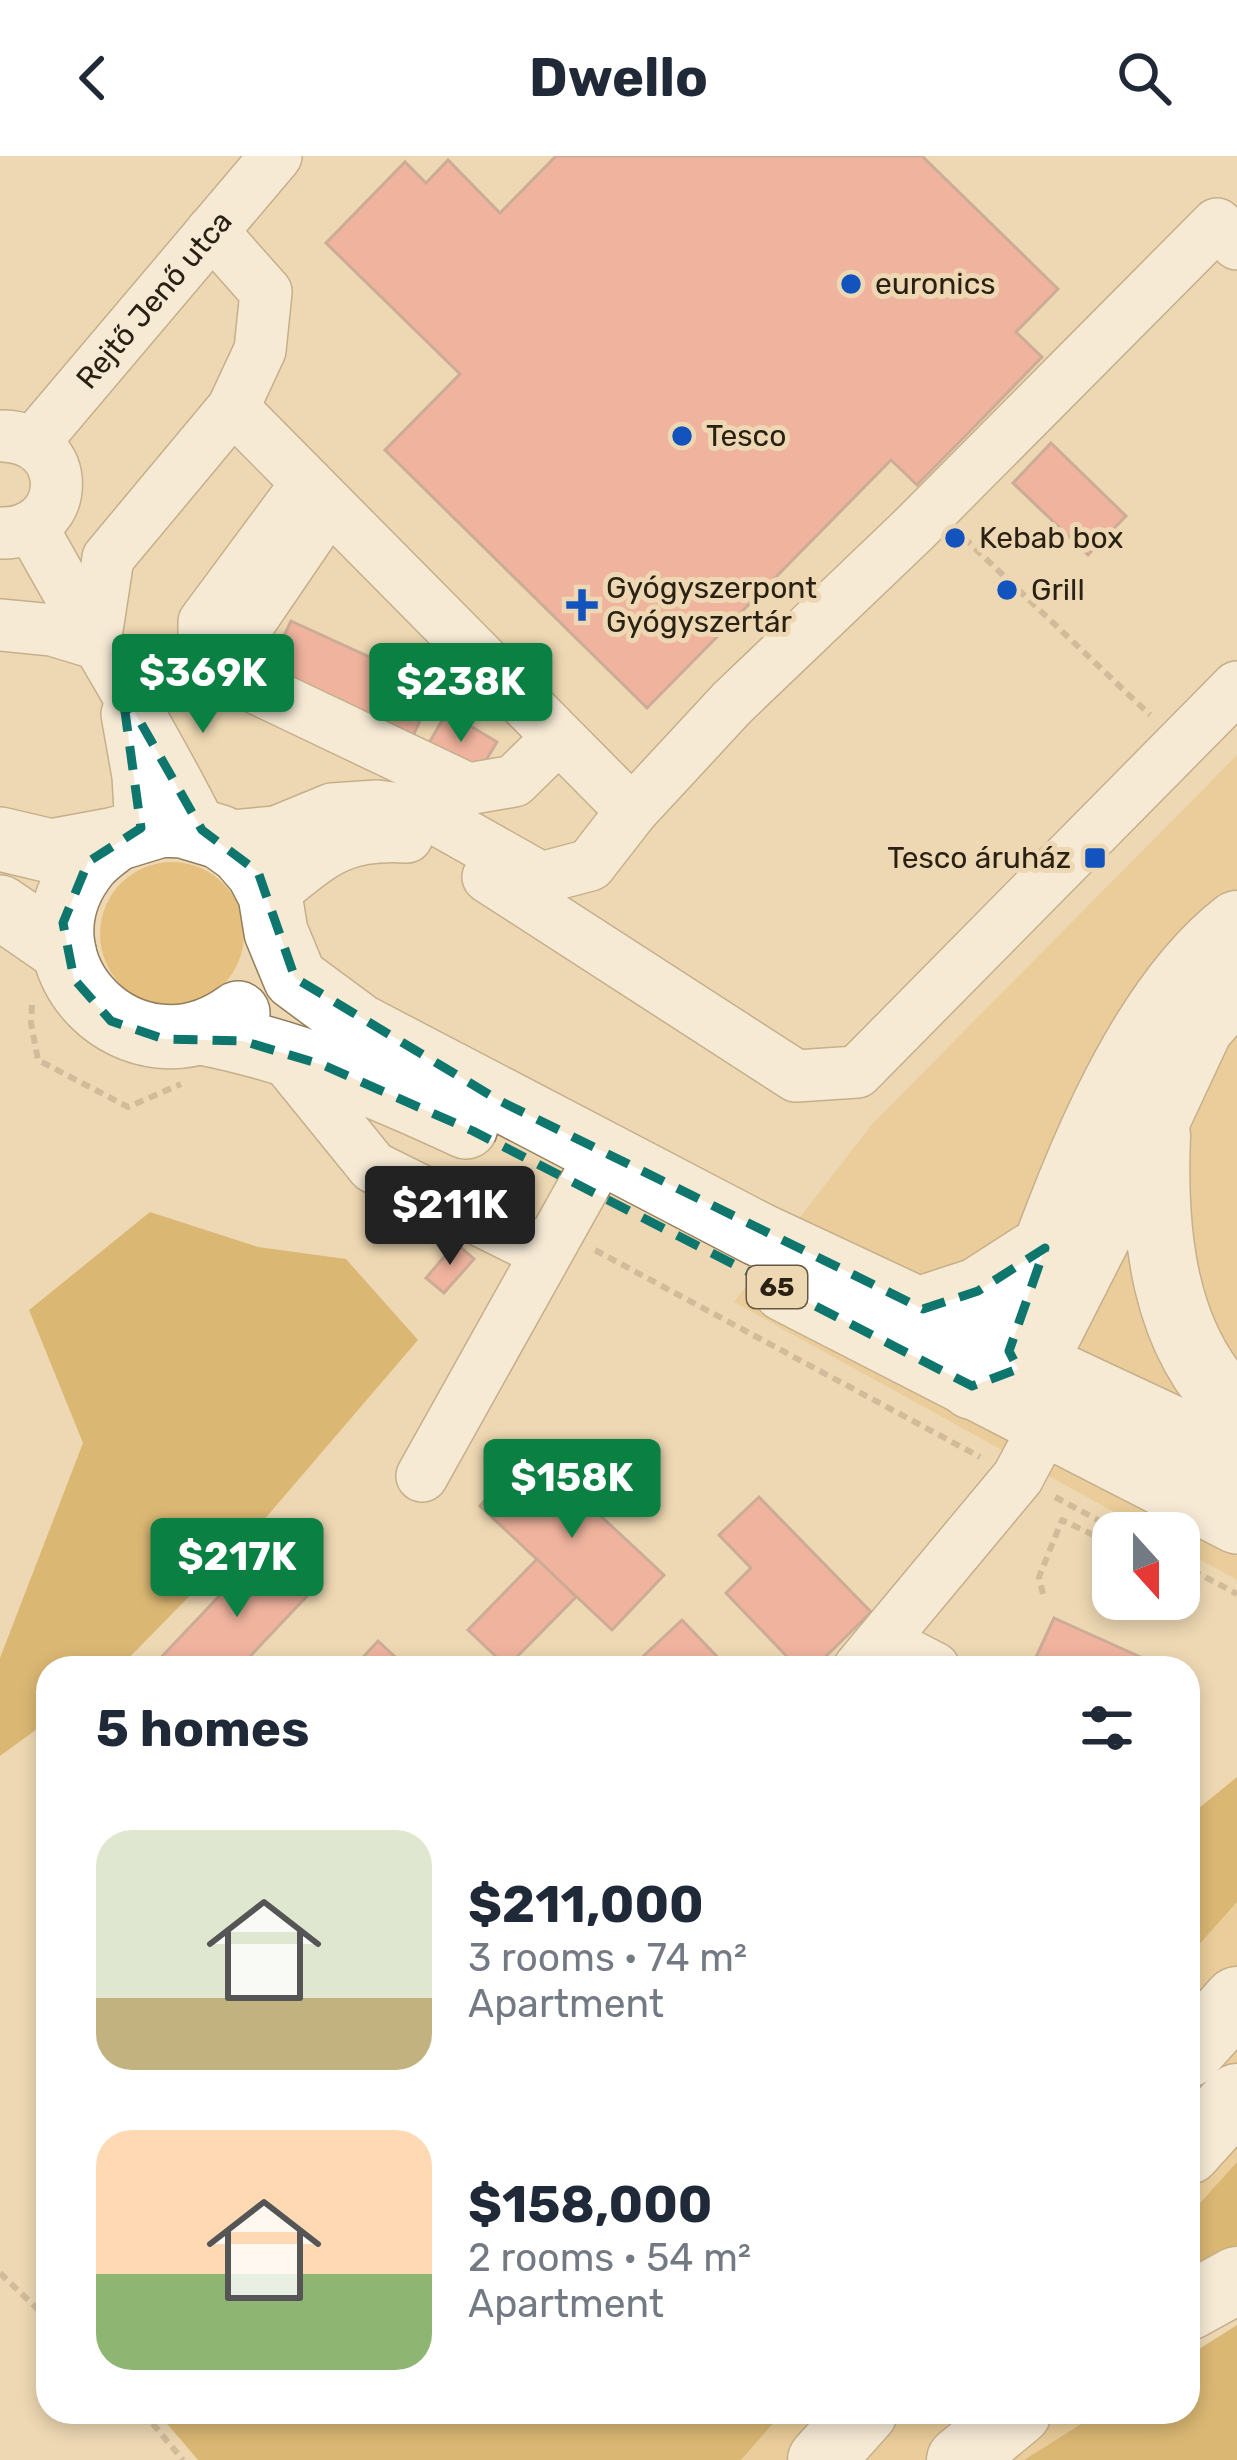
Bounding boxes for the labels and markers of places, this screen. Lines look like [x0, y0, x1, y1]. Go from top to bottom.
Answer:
place label: euronics [875, 266, 996, 302]
marker: euronics [838, 271, 864, 297]
place label: Tesco [706, 418, 786, 454]
marker: Tesco [669, 423, 695, 449]
place label: Kebab box [979, 520, 1123, 556]
marker: Kebab box [942, 525, 968, 551]
place label: Gyógyszerpont Gyógyszertár [606, 570, 817, 640]
place label: Grill [1031, 572, 1085, 608]
marker: Grill [994, 577, 1020, 603]
marker: Gyógyszerpont Gyógyszertár [569, 592, 595, 618]
pin: $369K [119, 634, 287, 736]
pin: $238K [377, 643, 545, 745]
place label: Tesco áruház [887, 840, 1071, 876]
marker: Tesco áruház [1082, 845, 1108, 871]
pin: $211K [366, 1166, 534, 1268]
pin: $158K [488, 1439, 656, 1541]
pin: $217K [153, 1518, 321, 1620]

